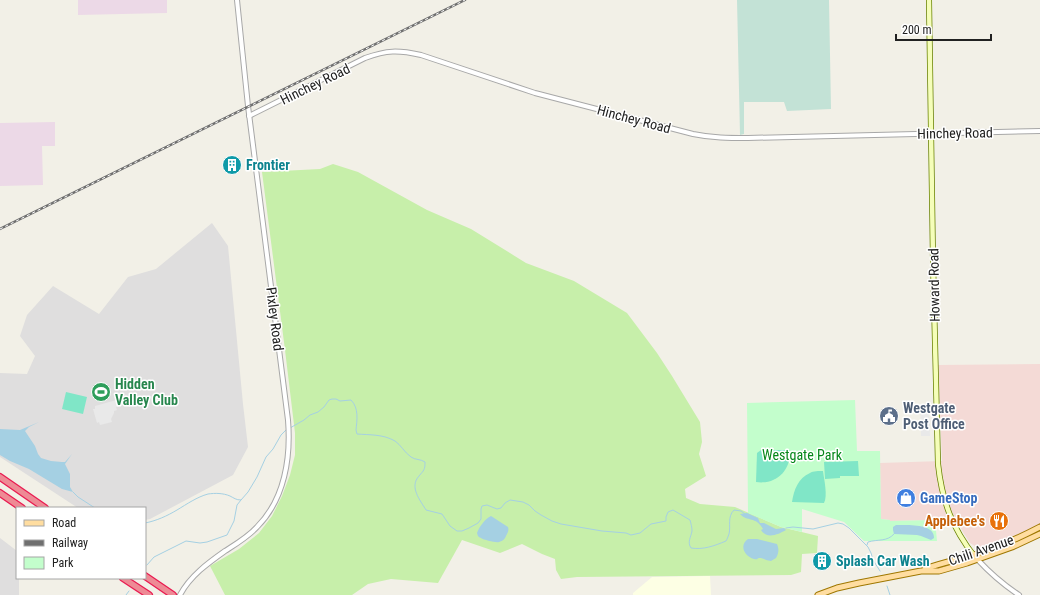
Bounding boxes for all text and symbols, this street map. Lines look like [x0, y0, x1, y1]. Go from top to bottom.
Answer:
scale bar [896, 16, 991, 42]
text: 200 m [902, 23, 932, 37]
street label: Hinchey Road [278, 60, 352, 108]
street label: Hinchey Road [595, 101, 673, 137]
street label: Hinchey Road [917, 124, 993, 142]
building icon: Frontier [221, 154, 243, 176]
place label: Frontier [246, 157, 290, 173]
street label: Howard Road [925, 248, 943, 322]
street label: Pixley Road [263, 286, 287, 352]
place label: Hidden Valley Club [115, 376, 178, 408]
sports icon: Hidden Valley Club [90, 381, 112, 403]
place label: Westgate Post Office [903, 400, 965, 432]
public building icon: Westgate Post Office [878, 405, 900, 427]
park label: Westgate Park [762, 447, 843, 463]
shop icon: GameStop [895, 487, 917, 509]
place label: GameStop [920, 490, 977, 506]
legend [16, 507, 146, 579]
restaurant icon: Applebee's [988, 510, 1010, 532]
place label: Applebee's [925, 513, 985, 529]
text: Road [52, 516, 76, 530]
street label: Chili Avenue [946, 531, 1016, 569]
text: Railway [52, 536, 88, 550]
building icon: Splash Car Wash [811, 550, 833, 572]
place label: Splash Car Wash [836, 553, 930, 569]
text: Park [52, 556, 74, 570]

